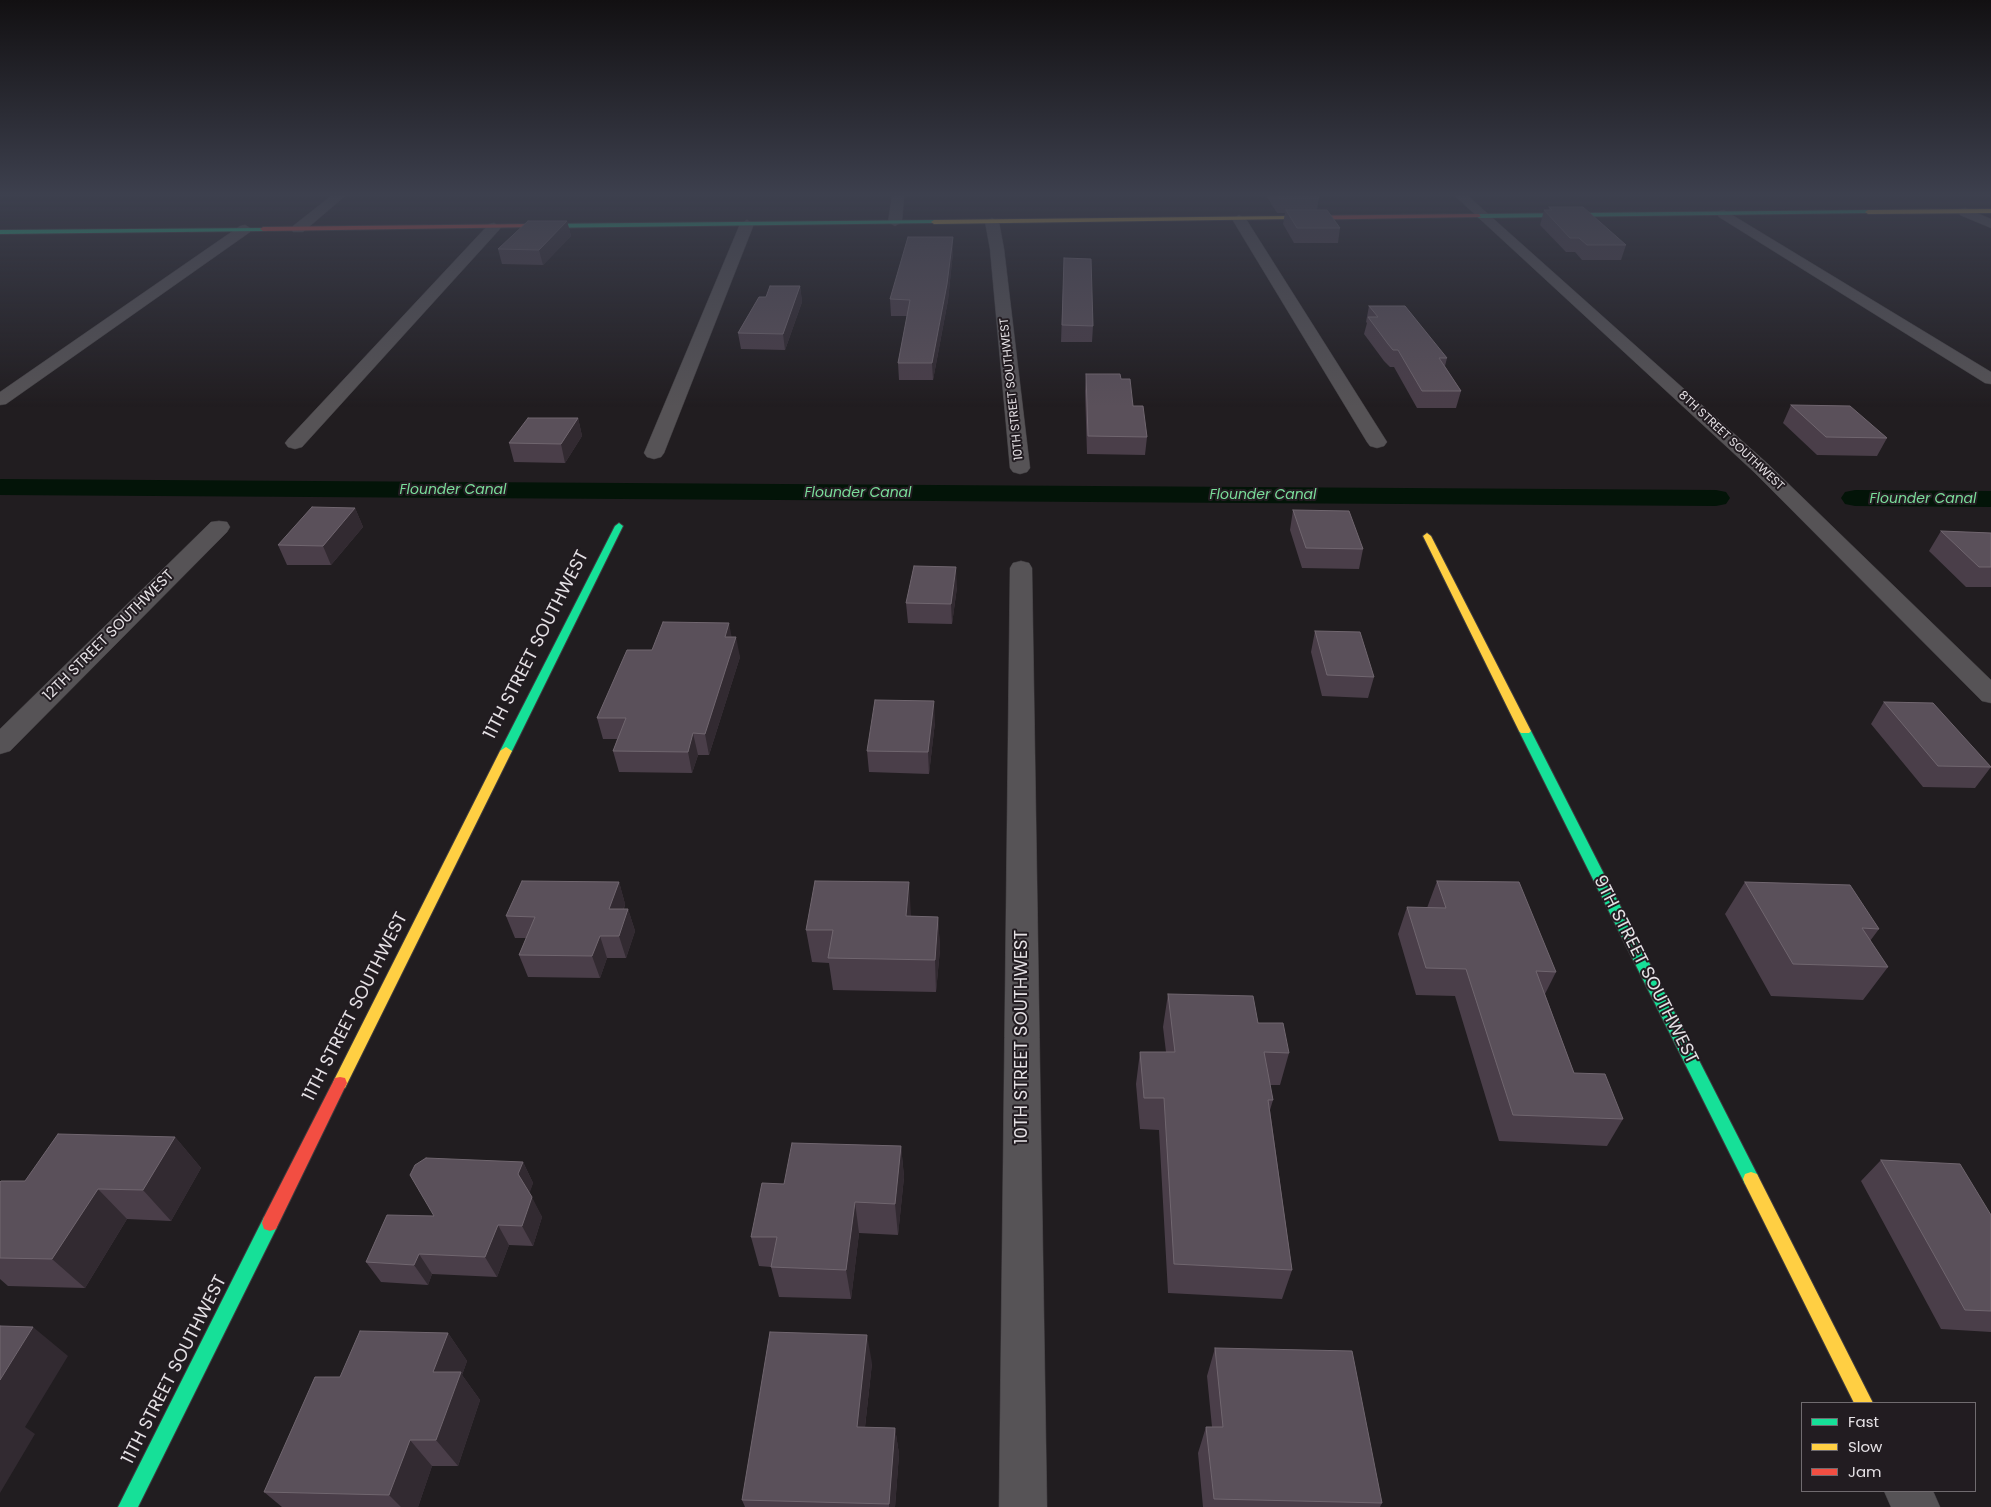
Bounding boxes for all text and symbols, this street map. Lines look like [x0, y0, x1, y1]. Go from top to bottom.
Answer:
street label: 10TH STREET SOUTHWEST [997, 317, 1027, 461]
street label: 8TH STREET SOUTHWEST [1675, 388, 1787, 494]
water label: Flounder Canal [399, 482, 507, 498]
water label: Flounder Canal [804, 485, 912, 501]
water label: Flounder Canal [1209, 487, 1317, 503]
water label: Flounder Canal [1869, 491, 1977, 507]
street label: 11TH STREET SOUTHWEST [480, 547, 594, 743]
street label: 12TH STREET SOUTHWEST [40, 567, 178, 705]
street label: 9TH STREET SOUTHWEST [1588, 872, 1702, 1068]
street label: 11TH STREET SOUTHWEST [299, 909, 413, 1105]
street label: 10TH STREET SOUTHWEST [1011, 930, 1033, 1144]
street label: 11TH STREET SOUTHWEST [118, 1272, 232, 1468]
legend [1801, 1402, 1976, 1492]
text: Fast [1848, 1411, 1879, 1432]
text: Slow [1848, 1436, 1882, 1457]
text: Jam [1848, 1461, 1882, 1482]

